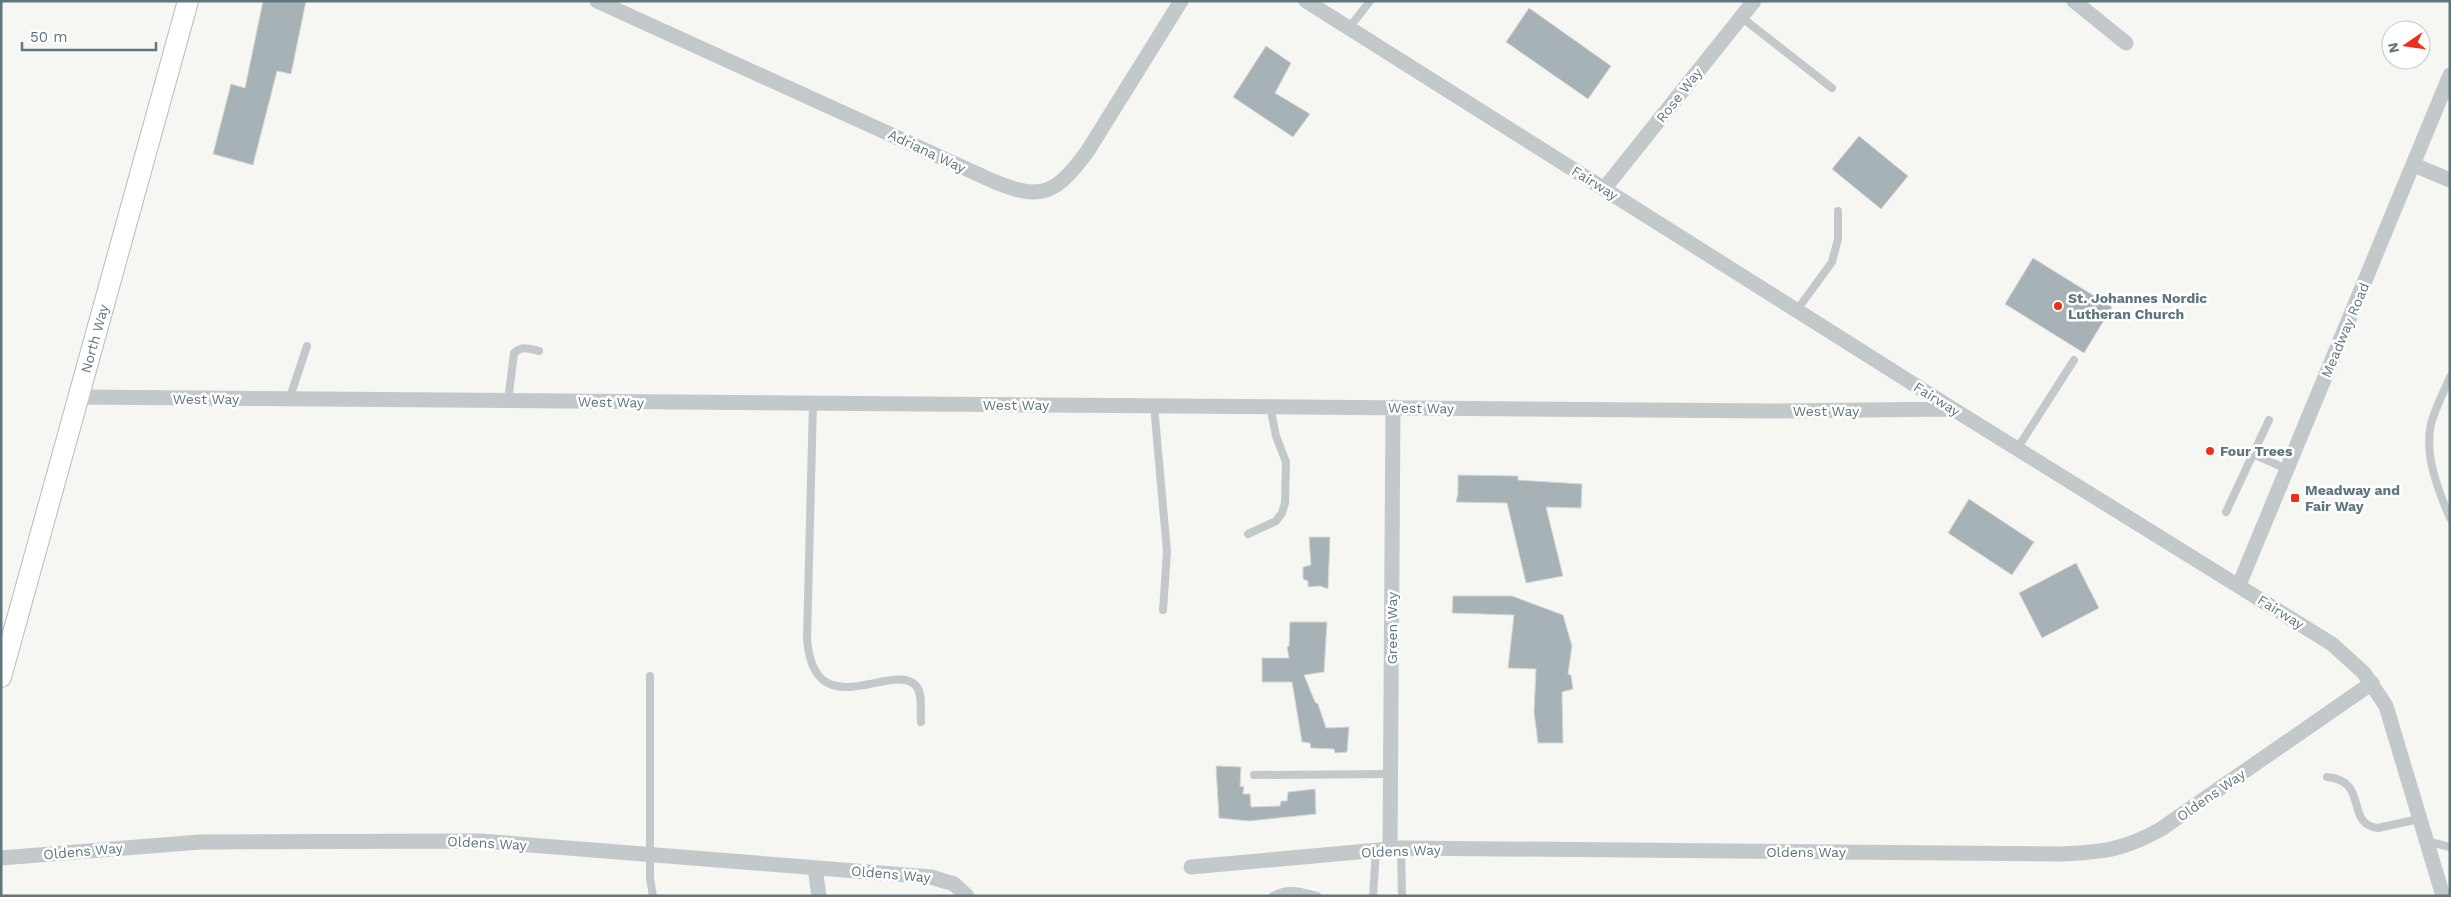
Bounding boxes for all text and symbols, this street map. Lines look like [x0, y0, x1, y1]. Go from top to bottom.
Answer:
scale bar [22, 20, 156, 52]
north arrow [2381, 20, 2431, 70]
text: 50 m [30, 28, 67, 46]
text: N [2384, 41, 2402, 55]
street label: Rose Way [1653, 64, 1706, 126]
street label: Adriana Way [886, 126, 969, 176]
street label: Fairway [1569, 163, 1622, 204]
street label: Meadway Road [2318, 280, 2372, 380]
place label: St. Johannes Nordic Lutheran Church [2068, 290, 2207, 322]
marker: St. Johannes Nordic Lutheran Church [2052, 300, 2064, 312]
street label: North Way [77, 302, 112, 375]
street label: Fairway [1911, 379, 1964, 420]
street label: West Way [173, 391, 240, 407]
street label: West Way [578, 393, 645, 411]
street label: West Way [983, 397, 1050, 413]
street label: West Way [1388, 399, 1455, 417]
street label: West Way [1793, 403, 1860, 419]
place label: Four Trees [2220, 443, 2293, 459]
marker: Four Trees [2204, 445, 2216, 457]
place label: Meadway and Fair Way [2305, 482, 2400, 514]
marker: Meadway and Fair Way [2289, 492, 2301, 504]
street label: Green Way [1384, 591, 1400, 664]
street label: Fairway [2255, 592, 2308, 633]
street label: Oldens Way [2174, 765, 2249, 824]
street label: Oldens Way [447, 833, 528, 853]
street label: Oldens Way [43, 839, 124, 862]
street label: Oldens Way [1361, 842, 1442, 860]
street label: Oldens Way [1766, 844, 1847, 860]
street label: Oldens Way [851, 863, 932, 886]

